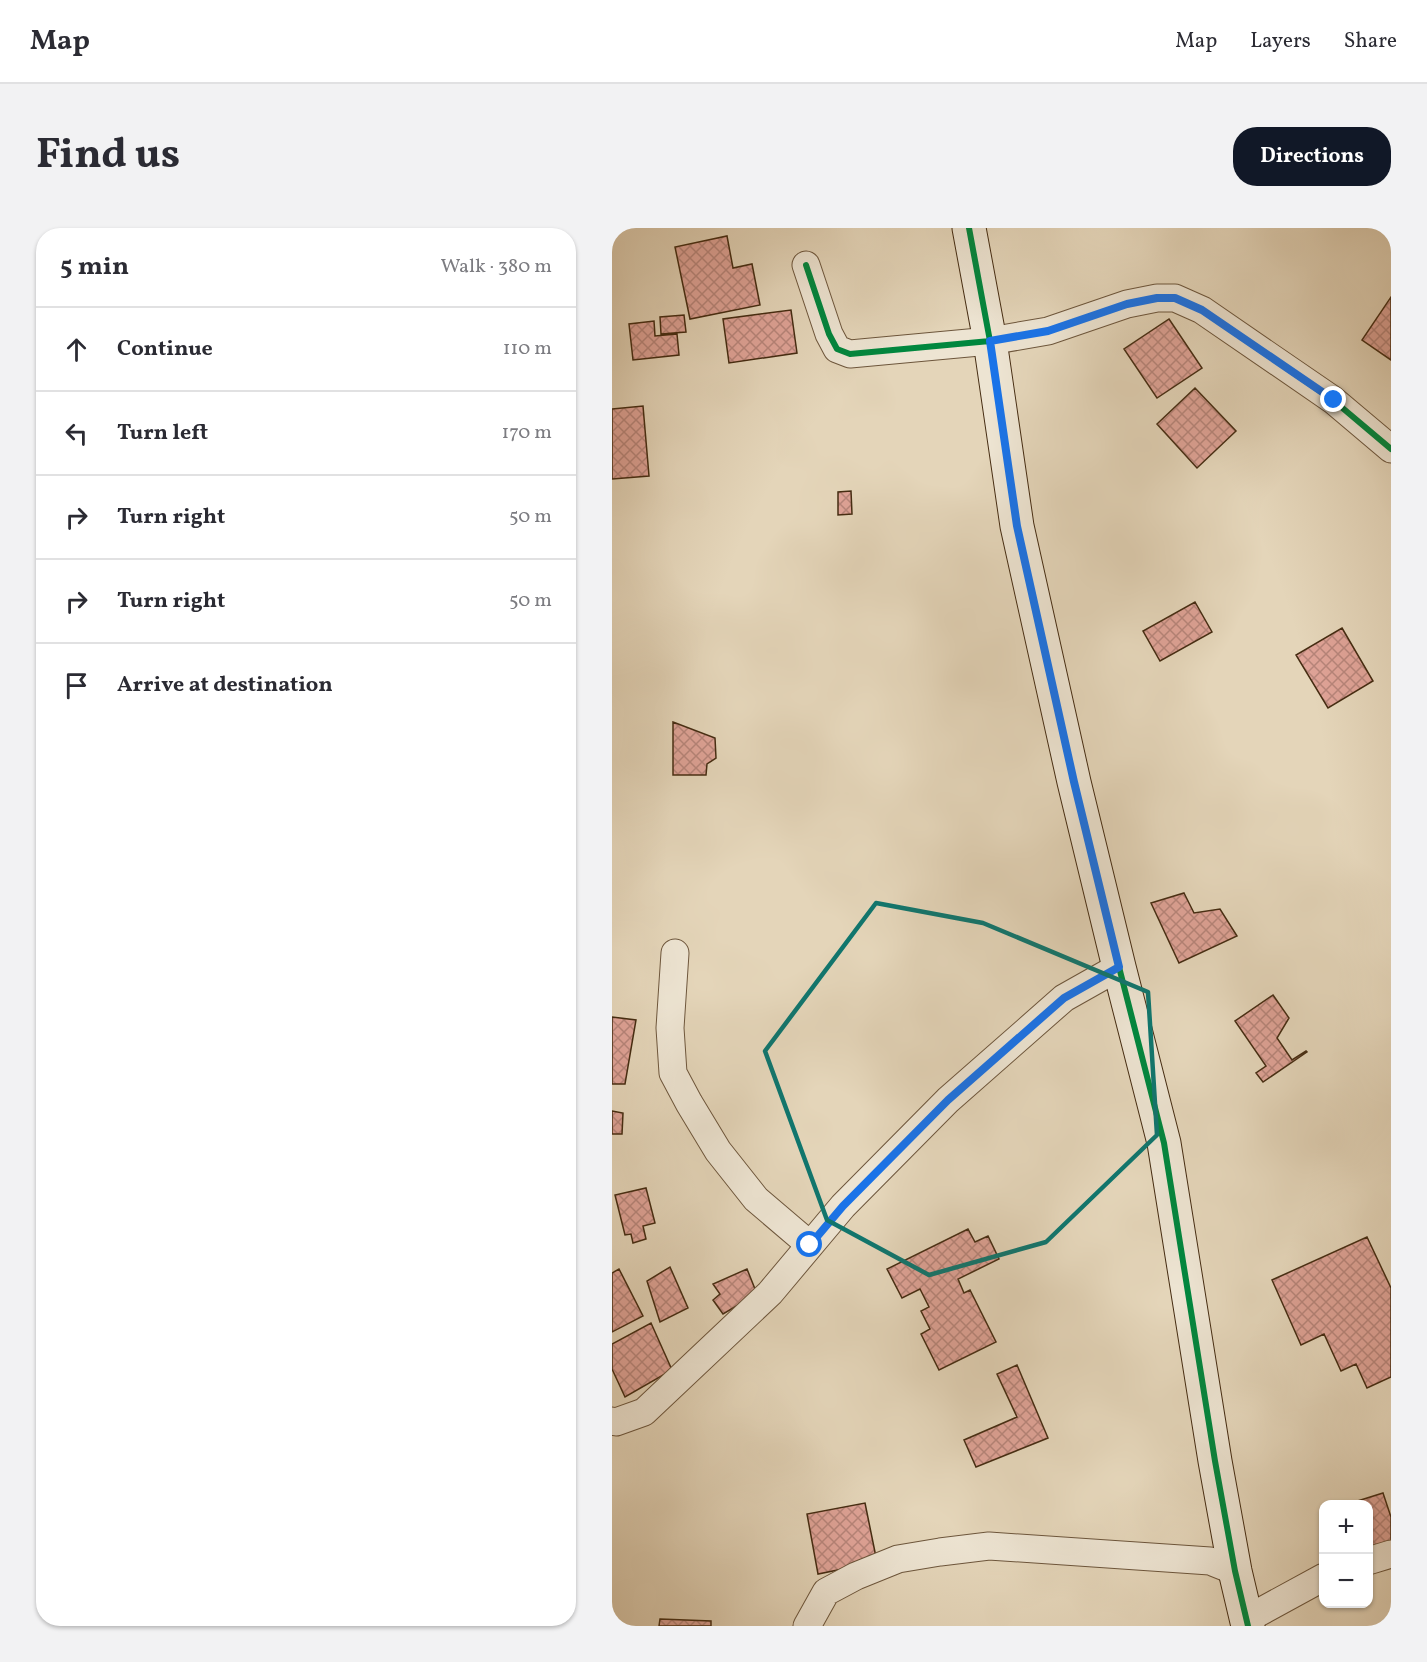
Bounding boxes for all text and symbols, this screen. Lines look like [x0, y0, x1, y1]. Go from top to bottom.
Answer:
text: Map [30, 22, 90, 61]
text: Map [1175, 27, 1217, 56]
text: Layers [1250, 27, 1311, 56]
text: Share [1344, 27, 1397, 56]
text: Find us [36, 127, 180, 186]
button: Directions [1233, 127, 1391, 186]
text: 5 min [60, 249, 129, 285]
text: Walk · 380 m [440, 253, 552, 281]
icon: ahead [60, 333, 93, 366]
text: Continue [117, 334, 213, 365]
text: 110 m [503, 335, 552, 363]
route end [1320, 386, 1346, 412]
icon: left [60, 417, 93, 450]
text: Turn left [117, 418, 208, 449]
text: 170 m [502, 419, 552, 447]
icon: right [60, 501, 93, 534]
text: Turn right [117, 502, 225, 533]
text: 50 m [509, 503, 552, 531]
icon: right [60, 585, 93, 618]
text: Turn right [117, 586, 225, 617]
text: 50 m [509, 587, 552, 615]
icon: arrive [60, 669, 93, 702]
text: Arrive at destination [117, 670, 333, 701]
route start [796, 1231, 822, 1257]
map controls [1319, 1500, 1373, 1608]
button: + [1319, 1500, 1373, 1554]
button: − [1319, 1554, 1373, 1608]

